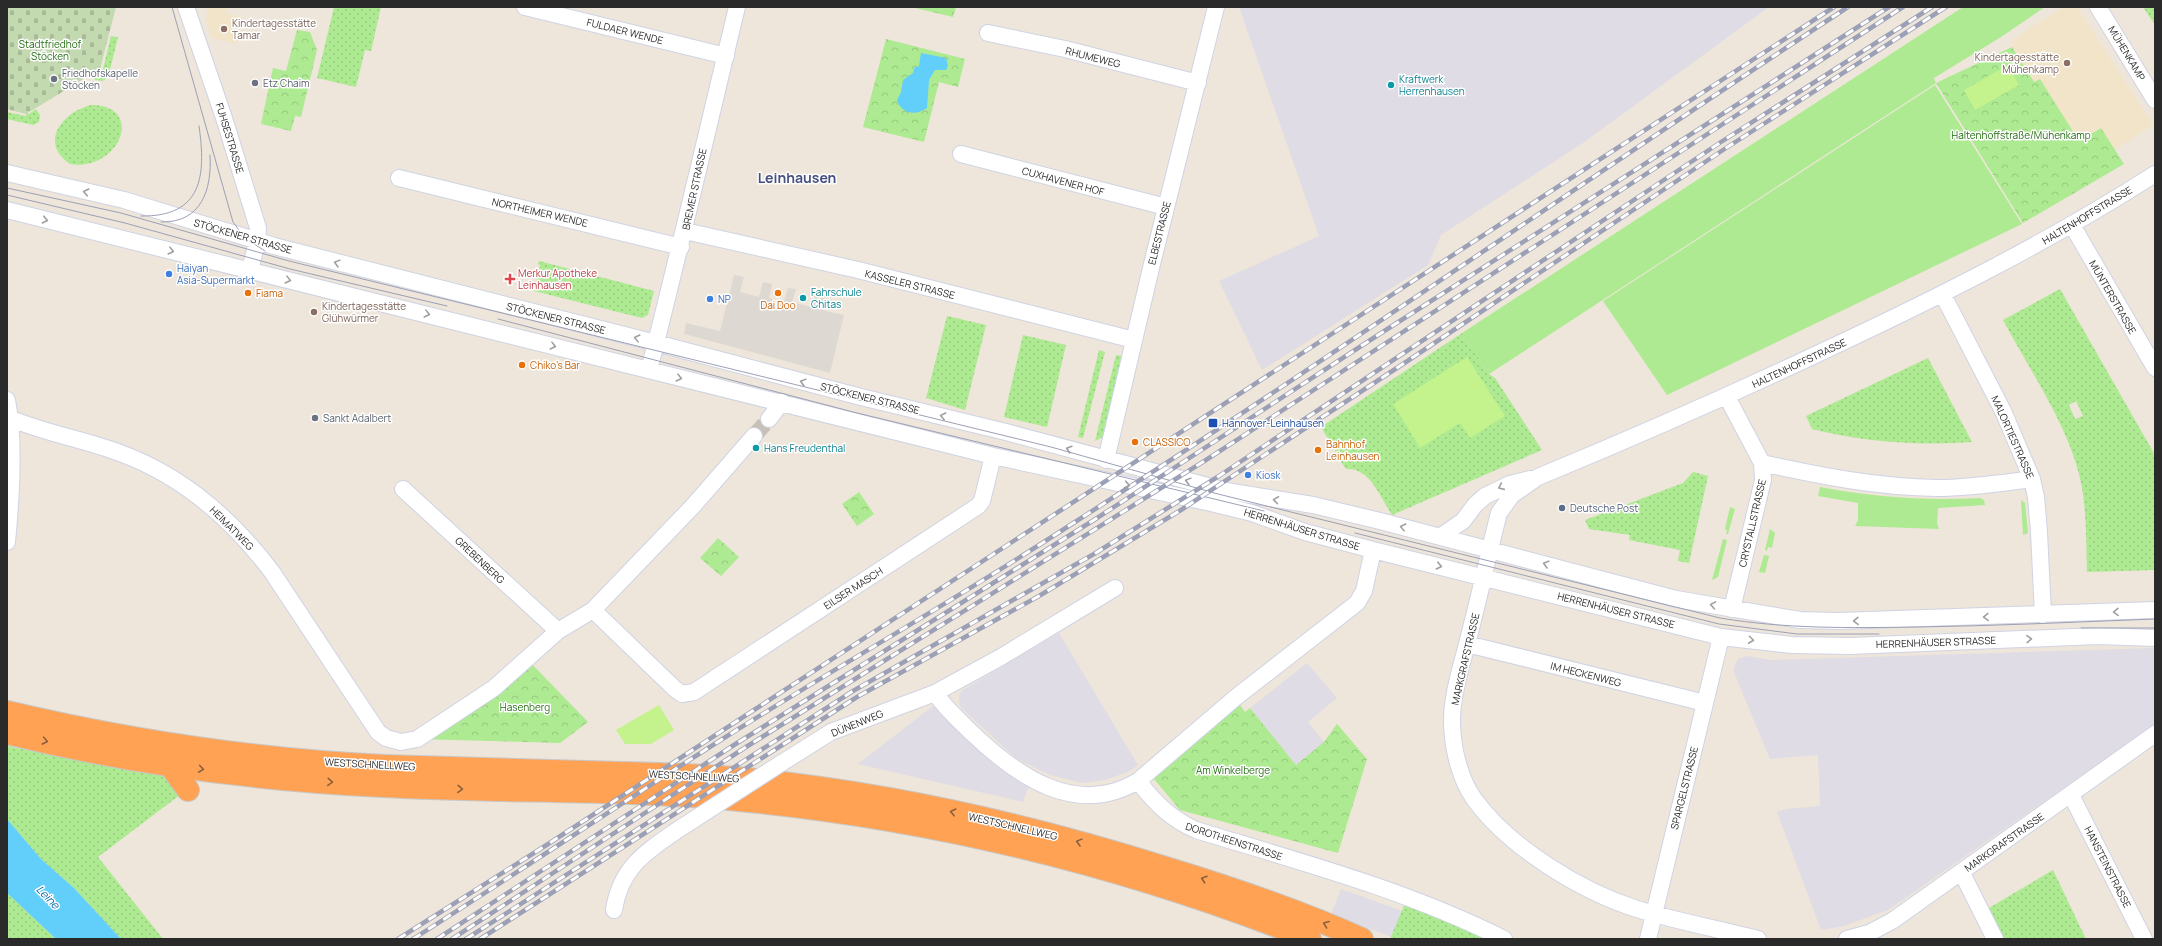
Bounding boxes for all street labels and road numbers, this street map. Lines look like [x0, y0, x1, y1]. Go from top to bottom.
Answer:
street label: FULDAER WENDE [585, 15, 665, 47]
street label: MÜHENKAMP [2105, 23, 2149, 83]
street label: RHUMEWEG [1064, 43, 1122, 71]
street label: FUHSESTRASSE [213, 101, 247, 175]
street label: BREMER STRASSE [678, 147, 710, 231]
street label: CUXHAVENER HOF [1020, 163, 1106, 199]
street label: HALTENHOFFSTRASSE [2039, 182, 2135, 247]
street label: NORTHEIMER WENDE [491, 194, 590, 230]
street label: ELBESTRASSE [1144, 199, 1174, 266]
street label: STÖCKENER STRASSE [192, 215, 294, 257]
street label: MÜNTERSTRASSE [2086, 258, 2140, 337]
street label: KASSELER STRASSE [864, 266, 957, 302]
street label: STÖCKENER STRASSE [505, 299, 607, 337]
street label: HALTENHOFFSTRASSE [1750, 335, 1849, 391]
street label: STÖCKENER STRASSE [819, 379, 921, 417]
street label: MALORTIESTRASSE [1988, 393, 2038, 481]
street label: CRYSTALLSTRASSE [1735, 477, 1769, 568]
street label: HEIMATWEG [207, 503, 257, 553]
street label: HERRENHÄUSER STRASSE [1242, 505, 1362, 553]
street label: GREBENBERG [452, 533, 508, 587]
street label: EILSER MASCH [821, 564, 885, 612]
street label: HERRENHÄUSER STRASSE [1556, 589, 1676, 631]
street label: MARKGRAFSTRASSE [1448, 611, 1482, 706]
street label: HERRENHÄUSER STRASSE [1876, 633, 1997, 651]
street label: IM HECKENWEG [1549, 658, 1623, 690]
street label: DÜNENWEG [829, 706, 885, 740]
street label: SPARGELSTRASSE [1667, 745, 1701, 831]
street label: WESTSCHNELLWEG [324, 755, 416, 773]
street label: WESTSCHNELLWEG [648, 767, 740, 785]
street label: WESTSCHNELLWEG [967, 809, 1059, 843]
street label: MARKGRAFSTRASSE [1961, 809, 2047, 875]
street label: DOROTHEENSTRASSE [1184, 819, 1285, 863]
street label: HANSTEINSTRASSE [2081, 824, 2135, 910]

